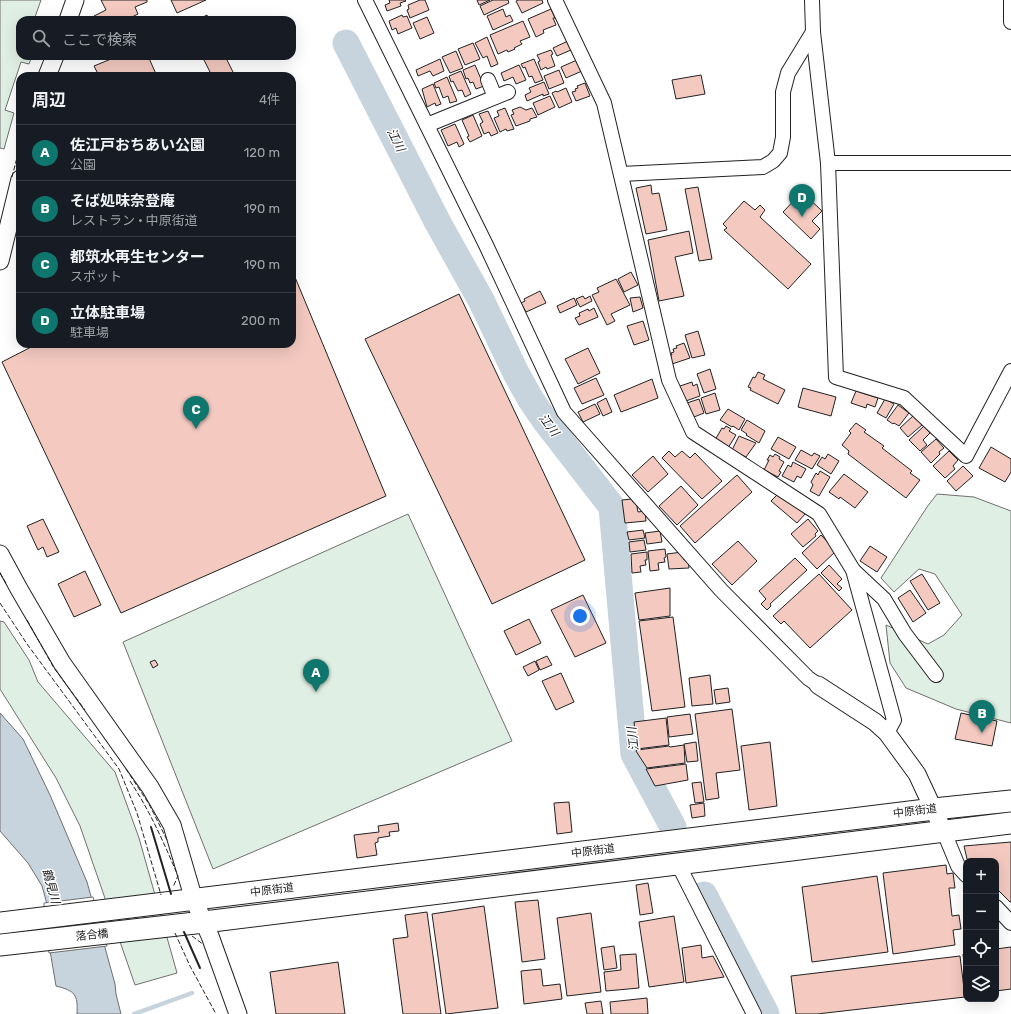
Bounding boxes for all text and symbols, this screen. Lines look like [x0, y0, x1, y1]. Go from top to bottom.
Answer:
search box [16, 16, 296, 60]
icon: search [30, 27, 52, 49]
text: ここで検索 [62, 31, 137, 49]
text: 周辺 [32, 90, 66, 110]
text: 4件 [259, 92, 280, 107]
water label: 江川 [384, 126, 409, 156]
text: 佐江戸おちあい公園 [70, 136, 205, 154]
text: A [40, 145, 50, 160]
text: 120 m [244, 145, 280, 160]
text: 公園 [70, 157, 96, 172]
pin: D [789, 184, 815, 217]
text: そば処味奈登庵 [70, 192, 175, 210]
text: B [40, 201, 50, 216]
text: 190 m [244, 201, 280, 216]
text: レストラン · 中原街道 [70, 213, 198, 228]
text: 都筑水再生センター [70, 248, 205, 266]
text: C [40, 257, 50, 272]
text: 190 m [244, 257, 280, 272]
text: スポット [70, 269, 122, 284]
text: 立体駐車場 [70, 304, 145, 322]
text: D [40, 313, 50, 328]
text: 200 m [241, 313, 280, 328]
text: 駐車場 [70, 325, 109, 340]
pin: C [183, 396, 209, 429]
water label: 江川 [536, 411, 563, 440]
your location [570, 606, 590, 626]
pin: A [303, 659, 329, 692]
pin: B [969, 700, 995, 733]
water label: 江川 [624, 724, 641, 752]
street label: 中原街道 [892, 802, 938, 820]
street label: 中原街道 [570, 842, 616, 860]
map controls [963, 858, 999, 1002]
button: + [963, 858, 999, 894]
water label: 鶴見川 [40, 867, 63, 907]
street label: 中原街道 [249, 881, 295, 899]
button: − [963, 894, 999, 930]
street label: 落合橋 [75, 927, 109, 943]
button: locate [963, 930, 999, 966]
button: layers [963, 966, 999, 1002]

